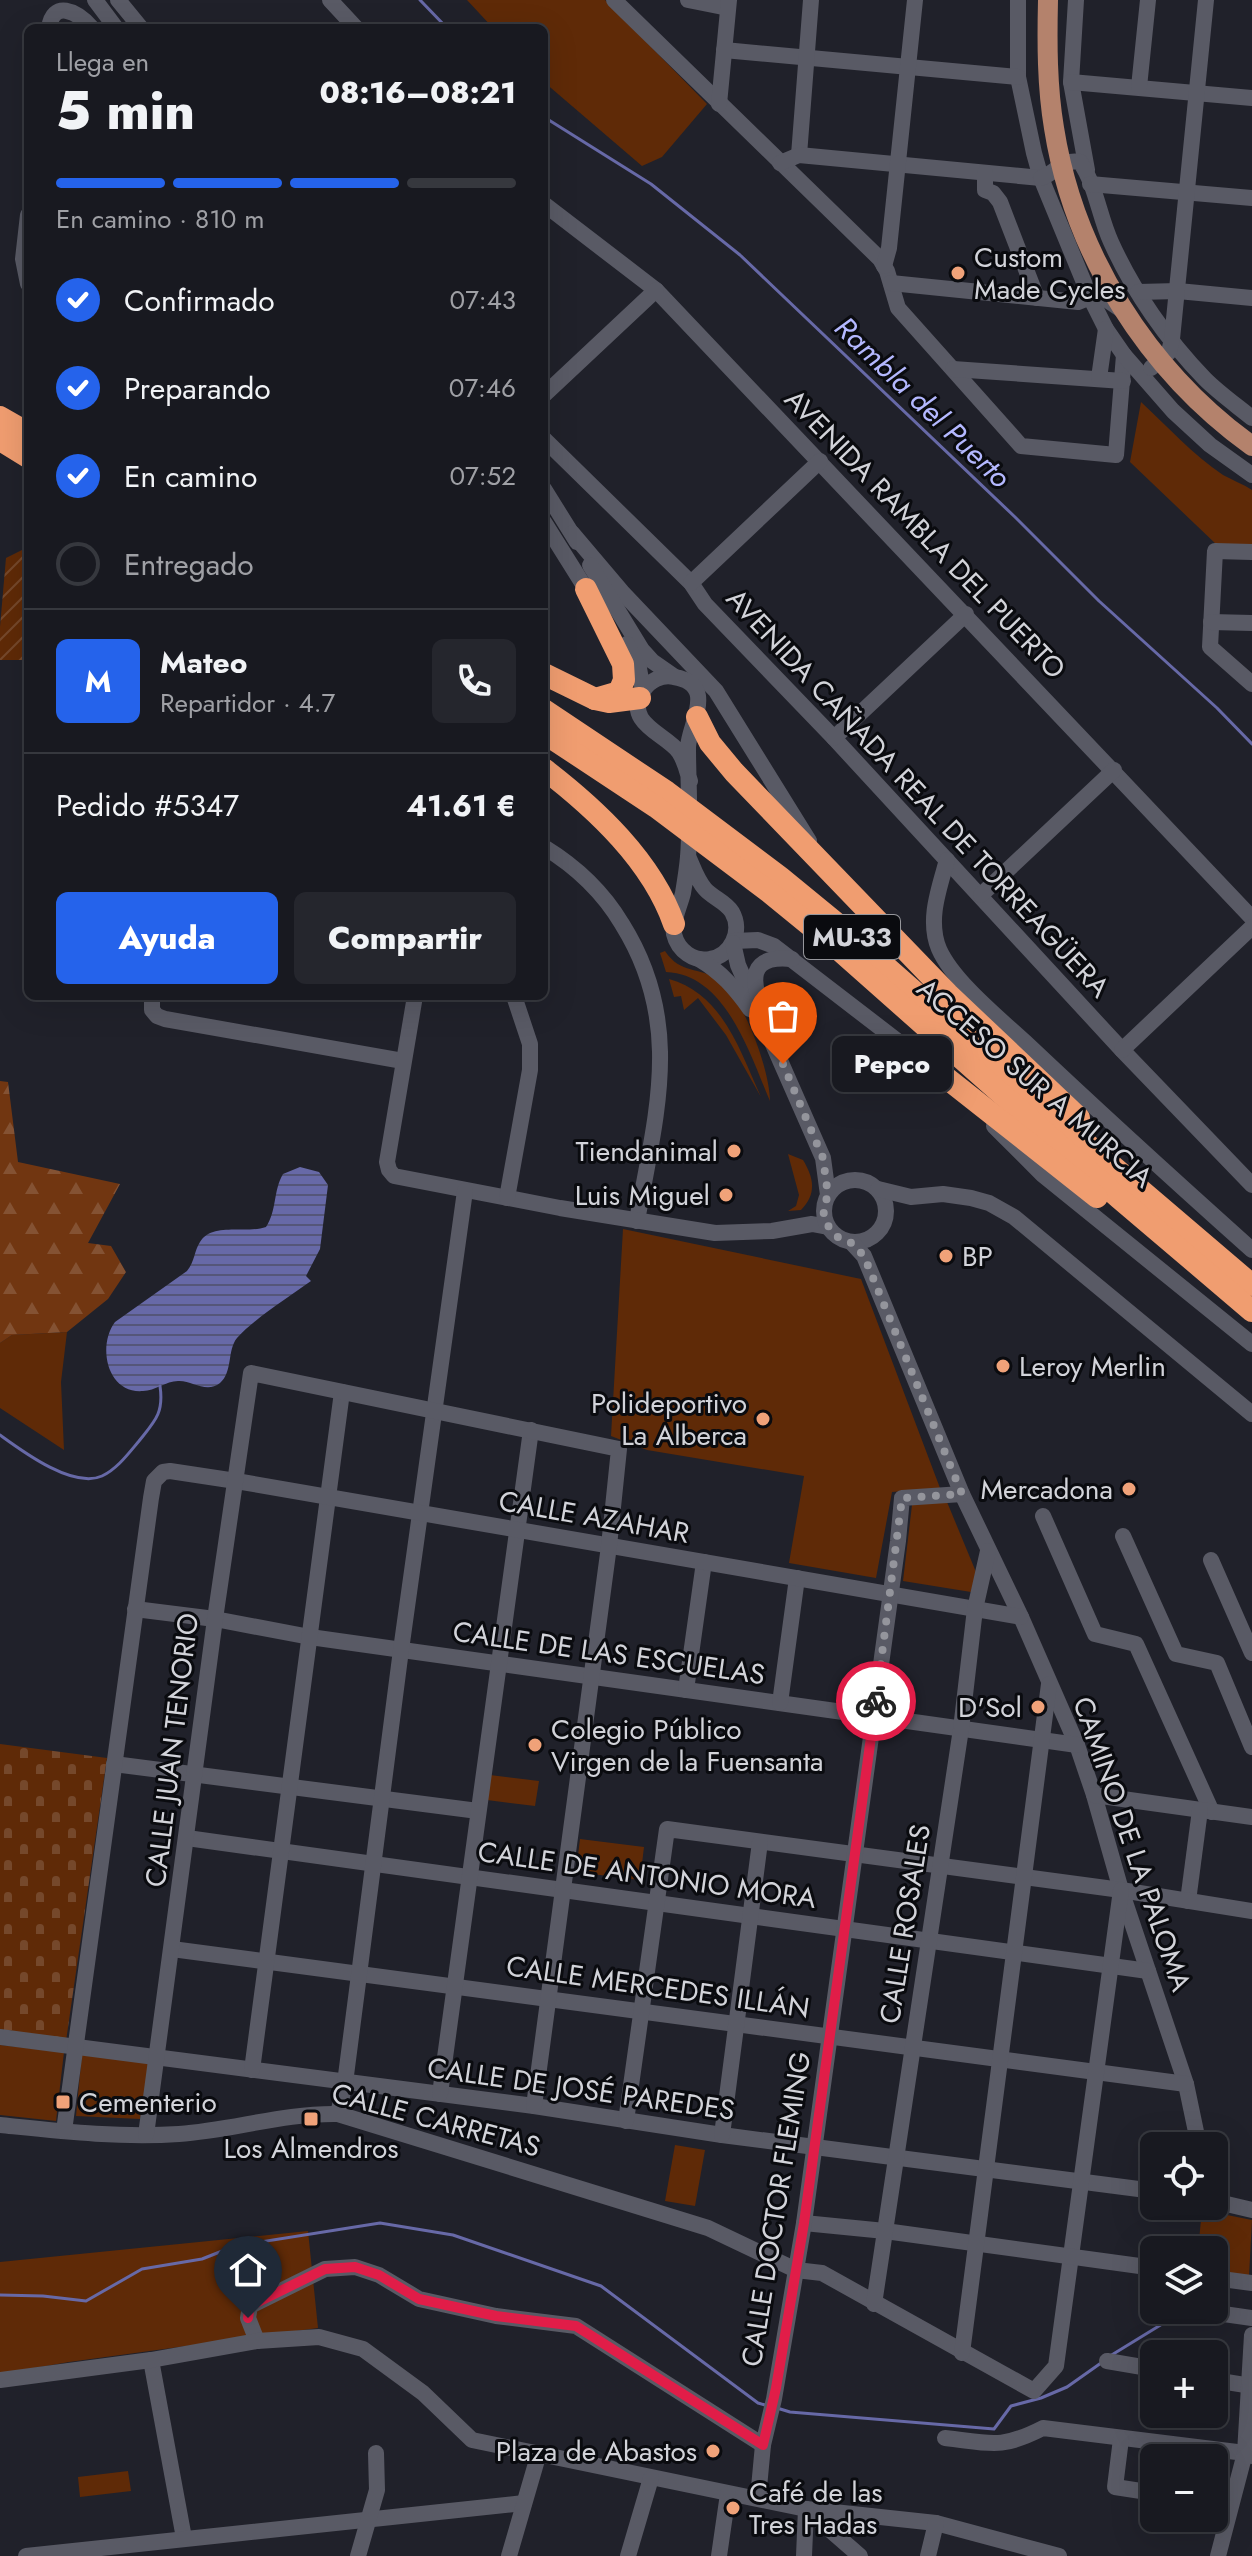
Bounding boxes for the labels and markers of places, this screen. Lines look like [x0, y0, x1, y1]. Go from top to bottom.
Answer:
place label: Custom Made Cycles [974, 237, 1126, 310]
marker: Custom Made Cycles [949, 264, 967, 282]
pin [749, 982, 817, 1064]
callout: Pepco [831, 1036, 951, 1092]
place label: Tiendanimal [575, 1131, 718, 1172]
marker: Tiendanimal [725, 1142, 743, 1160]
place label: Luis Miguel [575, 1175, 710, 1216]
marker: Luis Miguel [717, 1186, 735, 1204]
place label: BP [962, 1236, 993, 1277]
marker: BP [937, 1247, 955, 1265]
place label: Leroy Merlin [1019, 1346, 1166, 1387]
marker: Leroy Merlin [994, 1357, 1012, 1375]
place label: Polideportivo La Alberca [591, 1383, 747, 1456]
marker: Polideportivo La Alberca [754, 1410, 772, 1428]
place label: Mercadona [980, 1469, 1113, 1510]
marker: Mercadona [1120, 1480, 1138, 1498]
place label: D'Sol [958, 1687, 1022, 1728]
marker: D'Sol [1029, 1698, 1047, 1716]
place label: Colegio Público Virgen de la Fuensanta [551, 1709, 823, 1782]
marker: Colegio Público Virgen de la Fuensanta [526, 1736, 544, 1754]
place label: Cementerio [79, 2082, 217, 2123]
marker: Cementerio [54, 2093, 72, 2111]
marker: Los Almendros [302, 2110, 320, 2128]
place label: Los Almendros [223, 2128, 399, 2169]
pin [214, 2236, 282, 2318]
place label: Plaza de Abastos [496, 2431, 697, 2472]
marker: Plaza de Abastos [704, 2442, 722, 2460]
place label: Café de las Tres Hadas [749, 2472, 882, 2545]
marker: Café de las Tres Hadas [724, 2499, 742, 2517]

